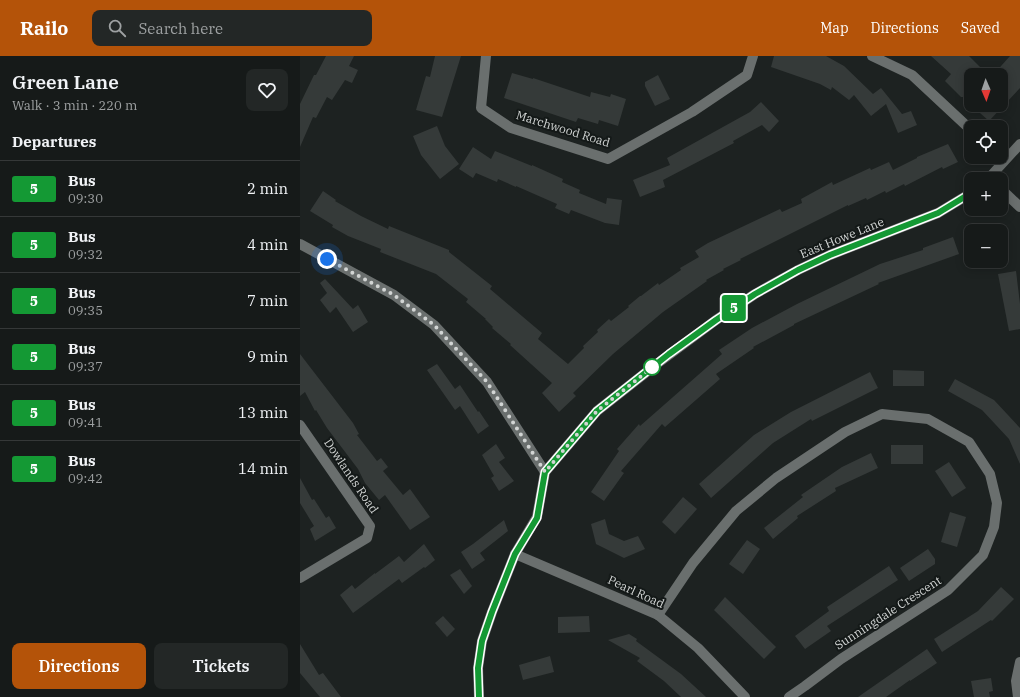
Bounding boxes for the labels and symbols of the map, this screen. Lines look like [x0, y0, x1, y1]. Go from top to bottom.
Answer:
north arrow [964, 68, 1008, 112]
street label: Marchwood Road [514, 107, 612, 150]
street label: East Howe Lane [798, 214, 886, 261]
your location [317, 249, 337, 269]
line badge: 5 [721, 295, 747, 321]
unlabelled marker [643, 358, 661, 376]
street label: Dowlands Road [321, 436, 382, 516]
street label: Pearl Road [606, 572, 667, 611]
street label: Sunningdale Crescent [832, 573, 944, 653]

